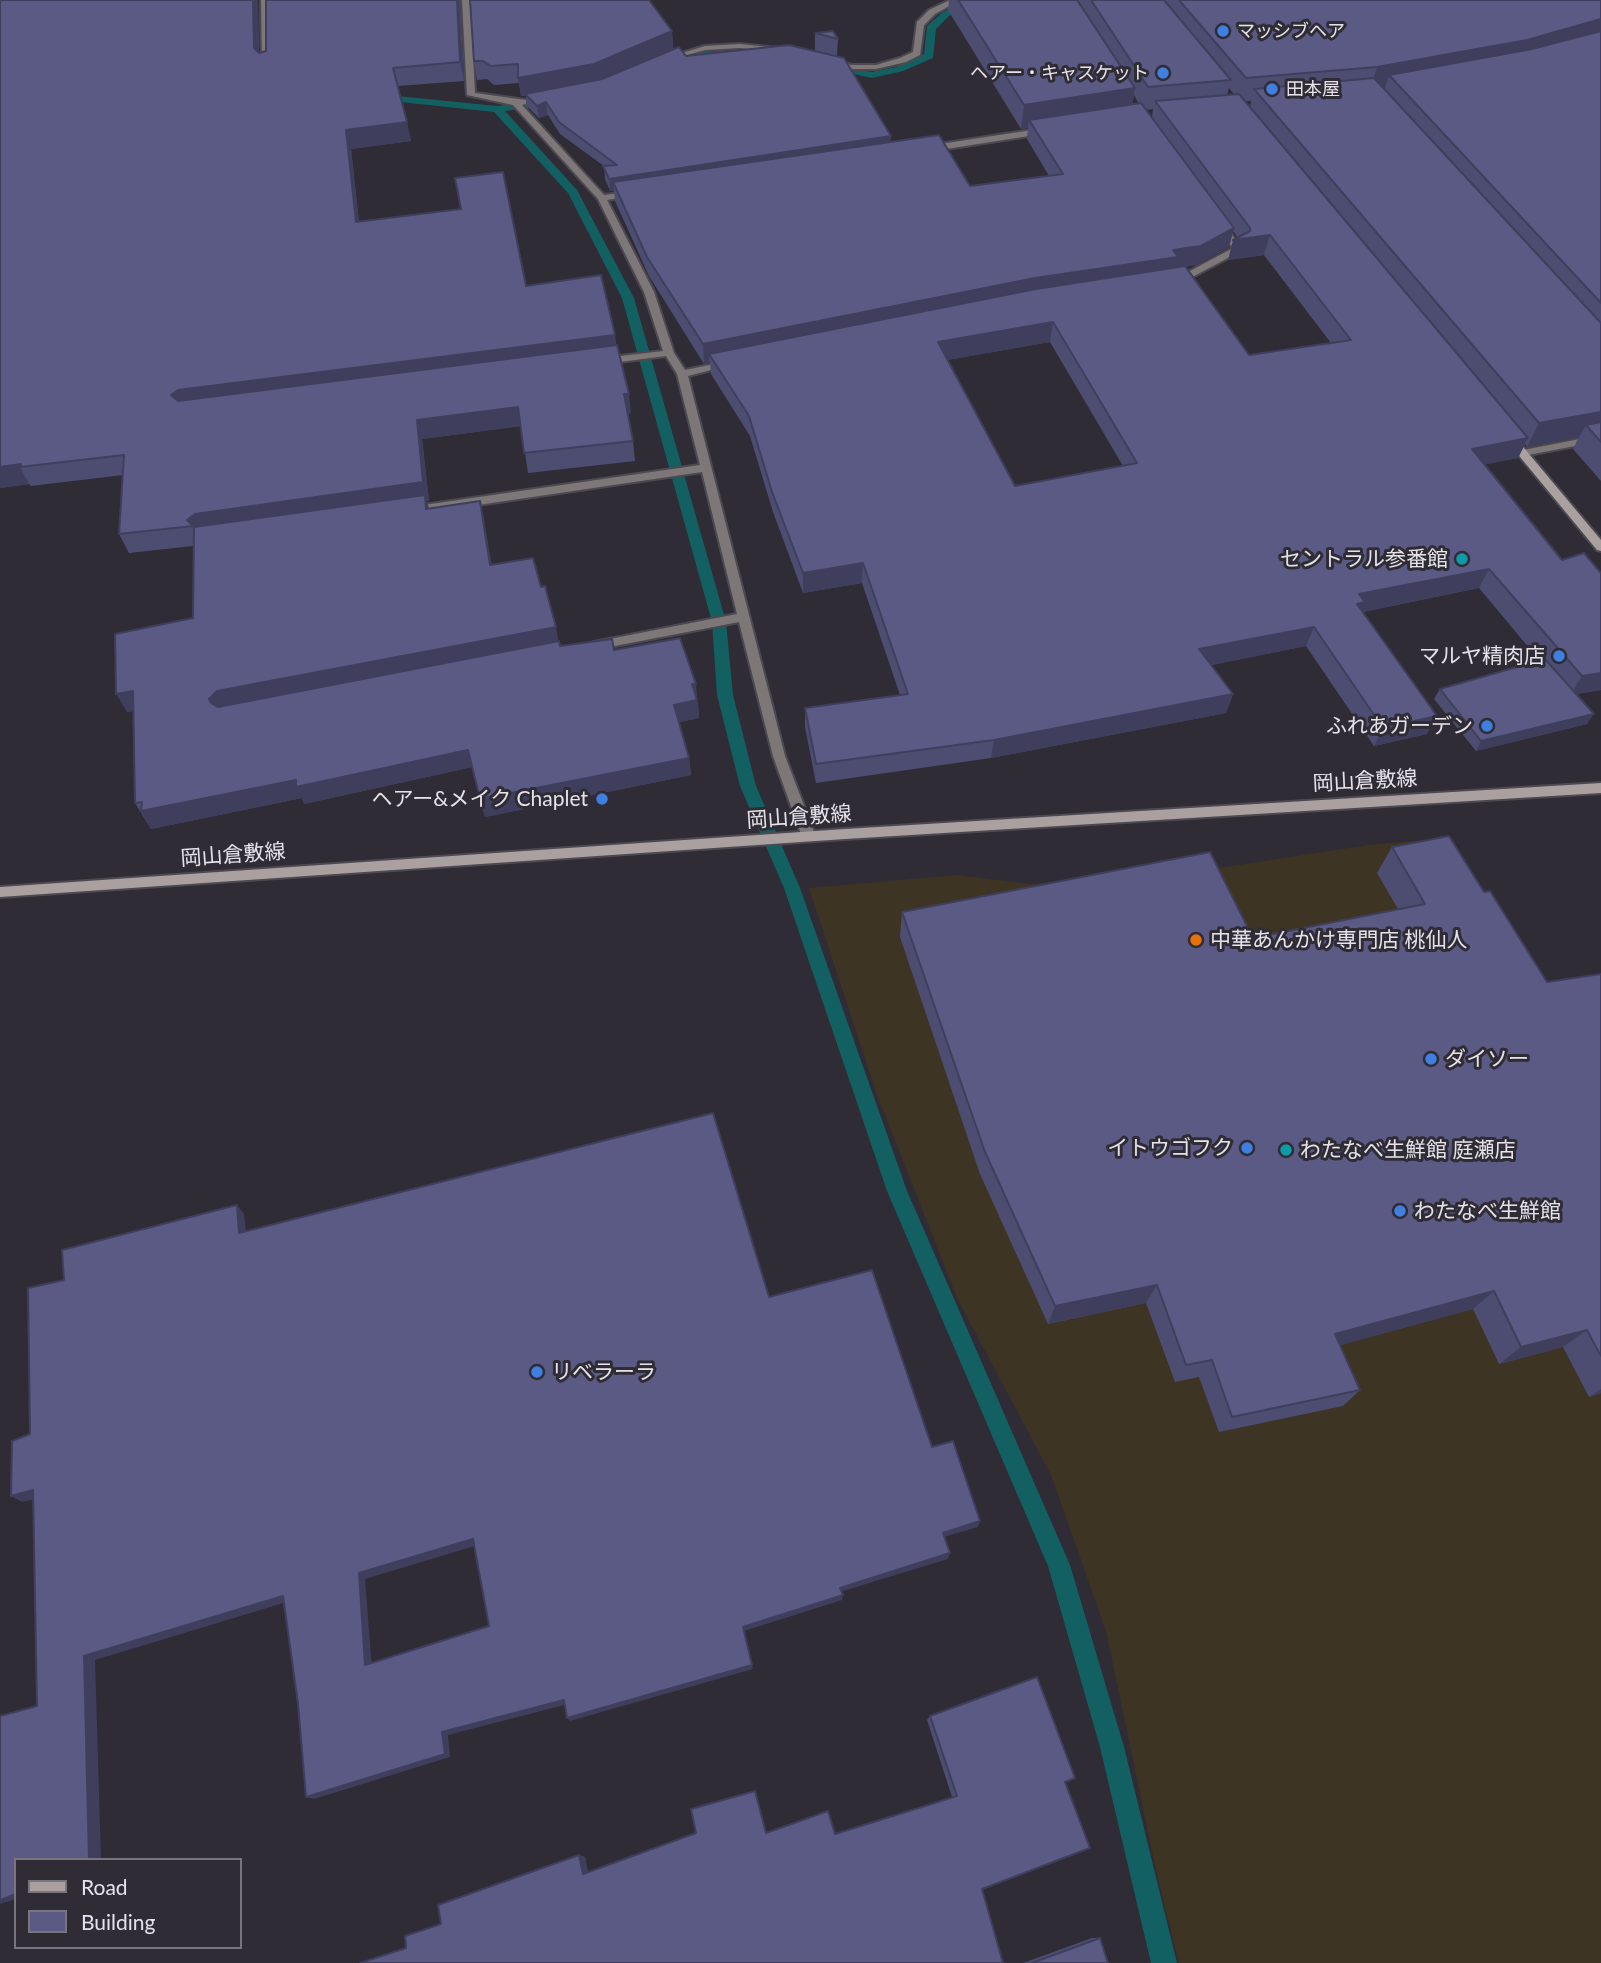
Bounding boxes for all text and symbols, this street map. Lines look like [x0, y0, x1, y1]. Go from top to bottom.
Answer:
place label: マッシブヘア [1237, 20, 1345, 42]
marker: マッシブヘア [1215, 23, 1231, 39]
place label: ヘアー・キャスケット [970, 62, 1149, 84]
marker: ヘアー・キャスケット [1155, 65, 1171, 81]
place label: 田本屋 [1286, 78, 1340, 100]
marker: 田本屋 [1264, 81, 1280, 97]
place label: セントラル参番館 [1280, 546, 1448, 572]
marker: セントラル参番館 [1454, 551, 1470, 567]
place label: マルヤ精肉店 [1419, 643, 1545, 669]
marker: マルヤ精肉店 [1551, 648, 1567, 664]
place label: ふれあガーデン [1326, 713, 1473, 739]
marker: ふれあガーデン [1479, 718, 1495, 734]
street label: 岡山倉敷線 [1312, 766, 1418, 796]
place label: ヘアー&メイク Chaplet [371, 786, 588, 812]
marker: ヘアー&メイク Chaplet [594, 791, 610, 807]
street label: 岡山倉敷線 [746, 801, 852, 833]
street label: 岡山倉敷線 [180, 839, 286, 871]
place label: 中華あんかけ専門店 桃仙人 [1210, 927, 1467, 953]
marker: 中華あんかけ専門店 桃仙人 [1188, 932, 1204, 948]
place label: ダイソー [1445, 1046, 1529, 1072]
marker: ダイソー [1423, 1051, 1439, 1067]
place label: イトウゴフク [1107, 1135, 1233, 1161]
place label: わたなべ生鮮館 庭瀬店 [1300, 1137, 1515, 1163]
marker: イトウゴフク [1239, 1140, 1255, 1156]
marker: わたなべ生鮮館 庭瀬店 [1278, 1142, 1294, 1158]
place label: わたなべ生鮮館 [1414, 1198, 1561, 1224]
marker: わたなべ生鮮館 [1392, 1203, 1408, 1219]
place label: リベラーラ [551, 1359, 656, 1385]
marker: リベラーラ [529, 1364, 545, 1380]
legend [14, 1858, 242, 1949]
text: Road [81, 1874, 128, 1899]
text: Building [81, 1909, 156, 1934]

